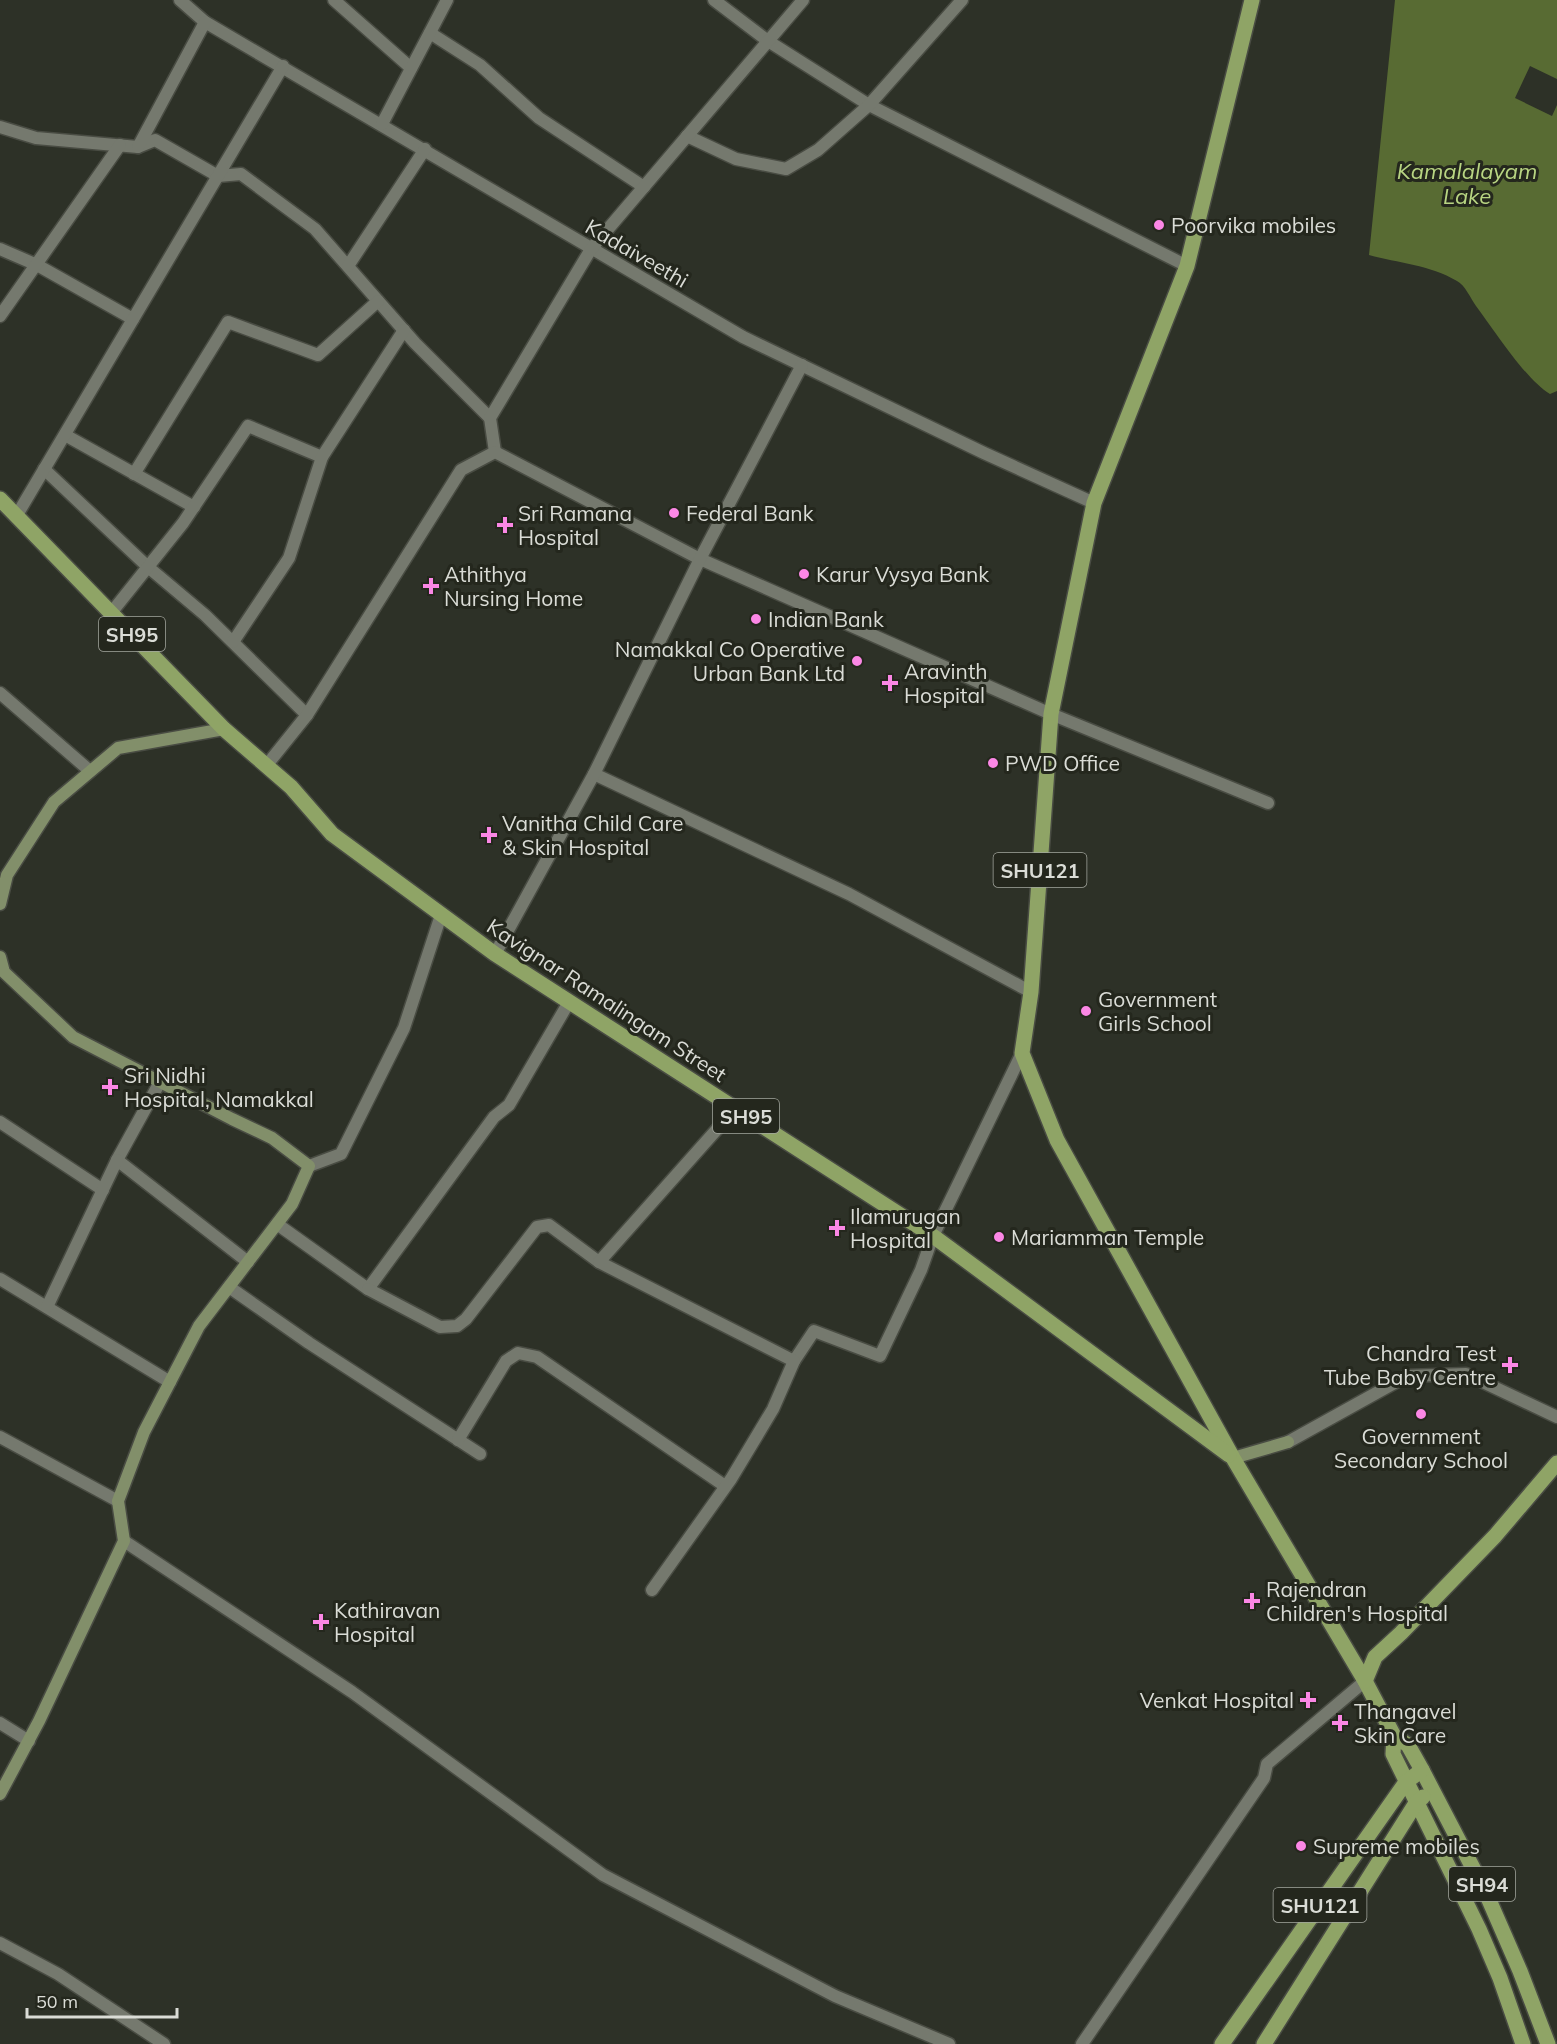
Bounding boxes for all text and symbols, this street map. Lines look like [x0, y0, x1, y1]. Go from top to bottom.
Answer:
water label: Kamalalayam Lake [1397, 157, 1537, 210]
place label: Poorvika mobiles [1171, 212, 1336, 238]
street label: Kadaiveethi [581, 213, 693, 293]
marker: Poorvika mobiles [1152, 218, 1166, 232]
place label: Sri Ramana Hospital [518, 500, 632, 550]
place label: Federal Bank [686, 500, 814, 526]
marker: Federal Bank [667, 506, 681, 520]
marker: Sri Ramana Hospital [496, 516, 514, 534]
place label: Athithya Nursing Home [444, 561, 583, 611]
place label: Karur Vysya Bank [816, 561, 989, 587]
marker: Karur Vysya Bank [797, 567, 811, 581]
marker: Athithya Nursing Home [422, 577, 440, 595]
place label: Indian Bank [768, 606, 884, 632]
marker: Indian Bank [749, 612, 763, 626]
road number: SH95 [99, 617, 165, 651]
place label: Namakkal Co Operative Urban Bank Ltd [615, 636, 845, 686]
marker: Namakkal Co Operative Urban Bank Ltd [850, 654, 864, 668]
place label: Aravinth Hospital [904, 658, 988, 708]
marker: Aravinth Hospital [881, 674, 899, 692]
place label: PWD Office [1005, 750, 1120, 776]
marker: PWD Office [986, 756, 1000, 770]
place label: Vanitha Child Care & Skin Hospital [502, 810, 683, 860]
marker: Vanitha Child Care & Skin Hospital [480, 826, 498, 844]
road number: SHU121 [994, 853, 1086, 887]
street label: Kavignar Ramalingam Street [482, 913, 732, 1087]
place label: Government Girls School [1098, 986, 1217, 1036]
marker: Government Girls School [1079, 1004, 1093, 1018]
place label: Sri Nidhi Hospital, Namakkal [124, 1062, 314, 1112]
marker: Sri Nidhi Hospital, Namakkal [101, 1078, 119, 1096]
road number: SH95 [713, 1099, 779, 1133]
place label: Ilamurugan Hospital [850, 1203, 961, 1253]
marker: Ilamurugan Hospital [828, 1219, 846, 1237]
place label: Mariamman Temple [1011, 1224, 1204, 1250]
marker: Mariamman Temple [992, 1230, 1006, 1244]
place label: Chandra Test Tube Baby Centre [1324, 1340, 1496, 1390]
marker: Chandra Test Tube Baby Centre [1501, 1356, 1519, 1374]
marker: Government Secondary School [1414, 1407, 1428, 1421]
place label: Government Secondary School [1334, 1423, 1508, 1473]
place label: Rajendran Children's Hospital [1266, 1576, 1448, 1626]
marker: Rajendran Children's Hospital [1243, 1592, 1261, 1610]
place label: Kathiravan Hospital [334, 1597, 440, 1647]
marker: Kathiravan Hospital [312, 1613, 330, 1631]
place label: Venkat Hospital [1140, 1687, 1294, 1713]
marker: Venkat Hospital [1299, 1691, 1317, 1709]
place label: Thangavel Skin Care [1354, 1698, 1456, 1748]
marker: Thangavel Skin Care [1331, 1714, 1349, 1732]
place label: Supreme mobiles [1313, 1833, 1480, 1859]
marker: Supreme mobiles [1294, 1839, 1308, 1853]
road number: SH94 [1449, 1867, 1515, 1901]
road number: SHU121 [1274, 1888, 1366, 1922]
scale bar [27, 1981, 177, 2019]
text: 50 m [36, 1990, 78, 2013]

